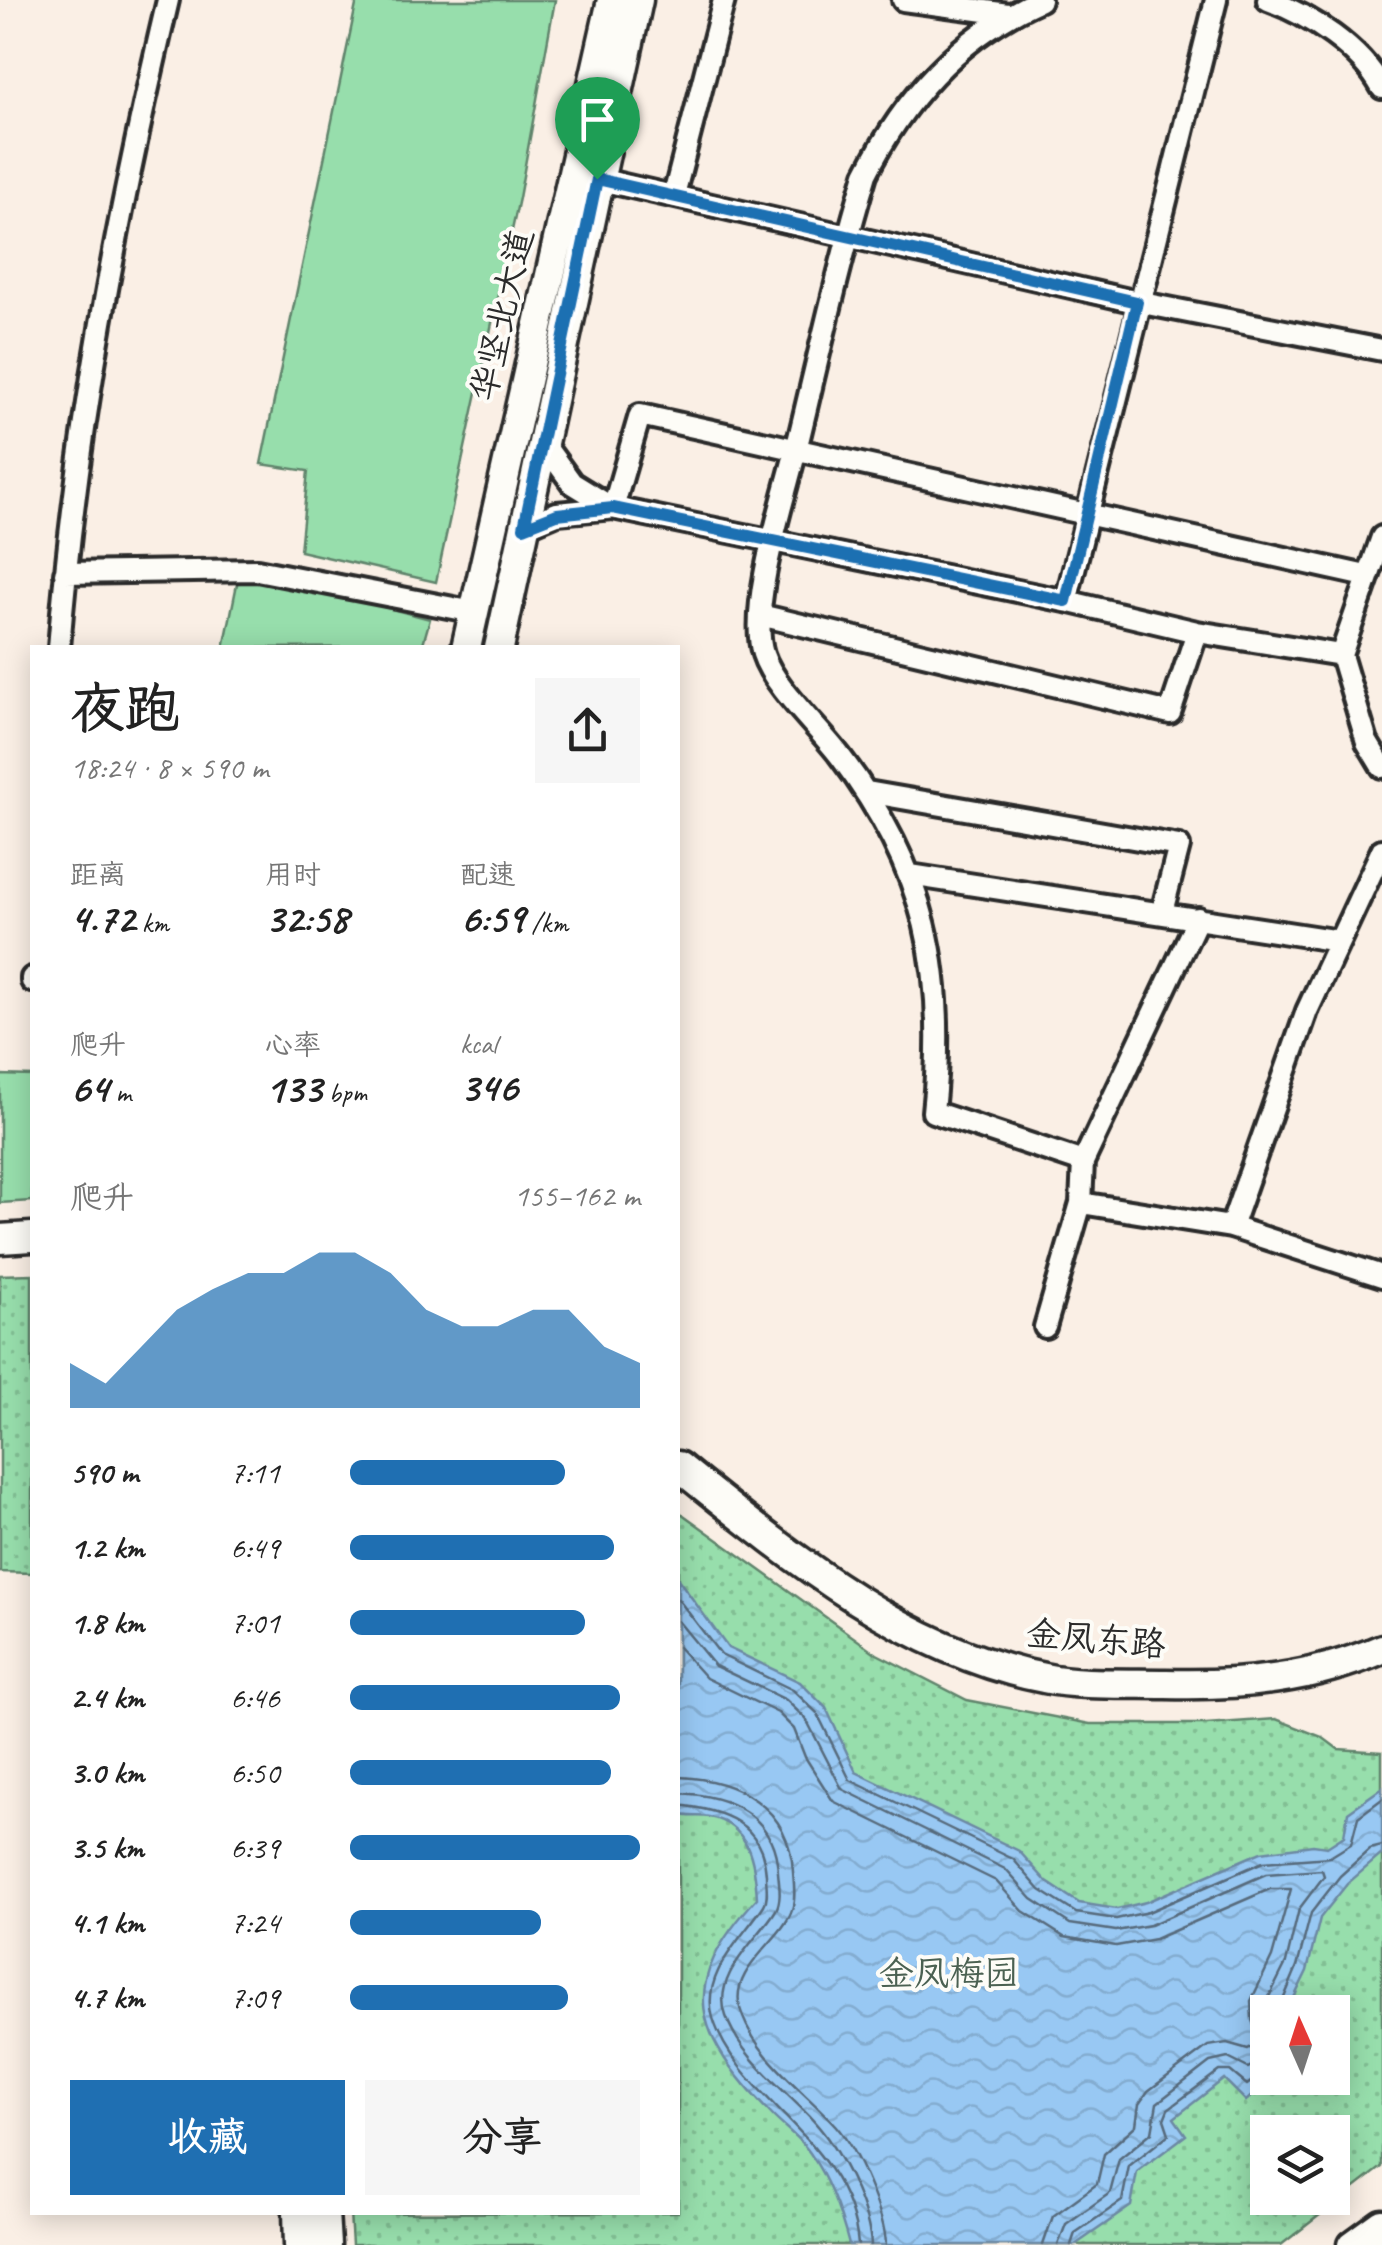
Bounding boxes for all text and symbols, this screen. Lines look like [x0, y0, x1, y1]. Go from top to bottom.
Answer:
pin [555, 77, 640, 180]
icon: arrive [570, 92, 625, 147]
street label: 华坚北大道 [460, 225, 544, 405]
text: 夜跑 [70, 674, 180, 744]
button: share [535, 678, 640, 783]
text: 18:24 · 8 × 590 m [70, 747, 268, 788]
text: 距离 [70, 857, 126, 892]
text: 用时 [265, 857, 321, 892]
text: 配速 [460, 857, 516, 892]
text: 4.72 [70, 892, 135, 945]
text: 32:58 [265, 892, 348, 945]
text: 6:59 [460, 892, 525, 945]
text: km [135, 905, 169, 940]
text: /km [525, 905, 568, 940]
text: kcal [460, 1026, 497, 1061]
text: 爬升 [70, 1027, 126, 1062]
text: 心率 [265, 1027, 321, 1062]
text: 346 [460, 1061, 518, 1114]
text: 64 [70, 1062, 109, 1115]
text: 133 [265, 1062, 322, 1115]
text: m [109, 1075, 131, 1110]
text: bpm [322, 1075, 367, 1110]
text: 155–162 m [514, 1175, 640, 1216]
text: 爬升 [70, 1177, 134, 1218]
text: 590 m [70, 1452, 138, 1493]
text: 7:11 [230, 1452, 280, 1493]
text: 1.2 km [70, 1527, 144, 1568]
text: 6:49 [230, 1527, 280, 1568]
text: 1.8 km [70, 1602, 144, 1643]
text: 7:01 [230, 1602, 280, 1643]
street label: 金凤东路 [1024, 1610, 1168, 1668]
text: 2.4 km [70, 1677, 144, 1718]
text: 6:46 [230, 1677, 280, 1718]
text: 3.0 km [70, 1752, 144, 1793]
text: 6:50 [230, 1752, 280, 1793]
text: 3.5 km [70, 1827, 144, 1868]
text: 6:39 [230, 1827, 280, 1868]
text: 4.1 km [70, 1902, 144, 1943]
text: 7:24 [230, 1902, 280, 1943]
park label: 金凤梅园 [879, 1951, 1019, 1996]
text: 4.7 km [70, 1977, 144, 2018]
text: 7:09 [230, 1977, 280, 2018]
north arrow [1250, 1995, 1350, 2095]
map controls [1250, 1995, 1350, 2215]
button: 收藏 [70, 2080, 345, 2195]
button: 分享 [365, 2080, 640, 2195]
button: layers [1250, 2115, 1350, 2215]

